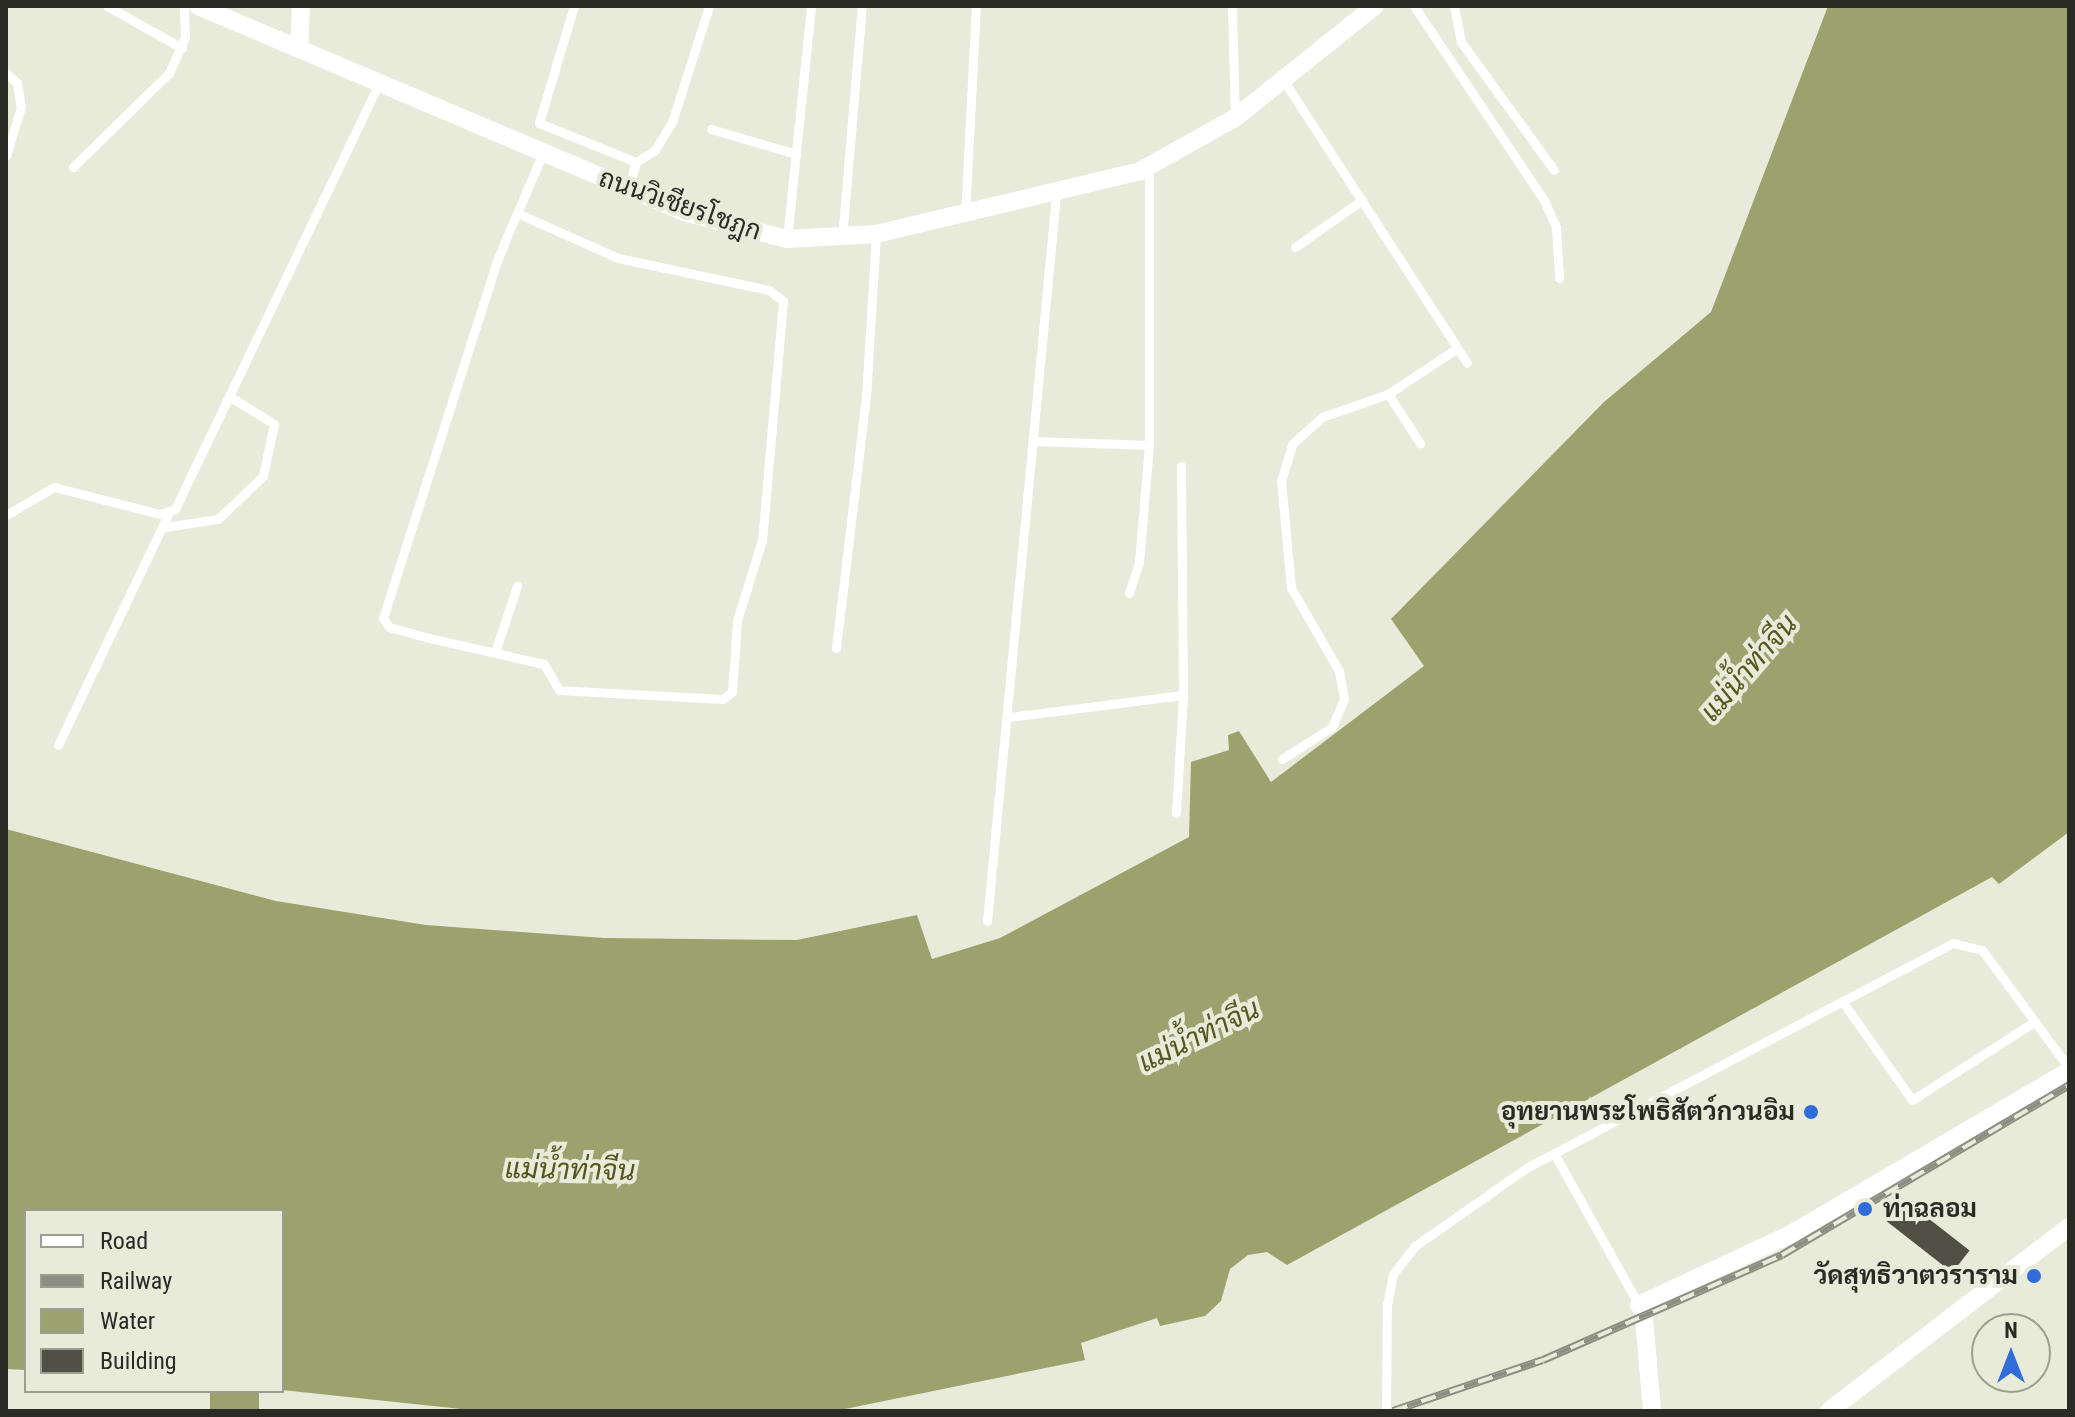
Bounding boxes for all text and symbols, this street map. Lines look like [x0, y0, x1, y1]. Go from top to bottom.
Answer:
street label: ถนนวิเชียรโชฎก [595, 163, 765, 247]
water label: แม่น้ำท่าจีน [1694, 608, 1804, 728]
water label: แม่น้ำท่าจีน [1133, 992, 1265, 1080]
place label: อุทยานพระโพธิสัตว์กวนอิม [1501, 1096, 1795, 1128]
marker: อุทยานพระโพธิสัตว์กวนอิม [1802, 1103, 1820, 1121]
water label: แม่น้ำท่าจีน [505, 1152, 635, 1188]
place label: ท่าฉลอม [1883, 1193, 1977, 1225]
marker: ท่าฉลอม [1854, 1198, 1876, 1220]
legend [24, 1209, 284, 1393]
text: Road [100, 1227, 148, 1255]
place label: วัดสุทธิวาตวราราม [1814, 1260, 2018, 1292]
text: Railway [100, 1267, 172, 1295]
marker: วัดสุทธิวาตวราราม [2025, 1267, 2043, 1285]
text: Water [100, 1307, 155, 1335]
north arrow [1971, 1313, 2051, 1393]
text: N [2004, 1318, 2018, 1343]
text: Building [100, 1347, 177, 1375]

